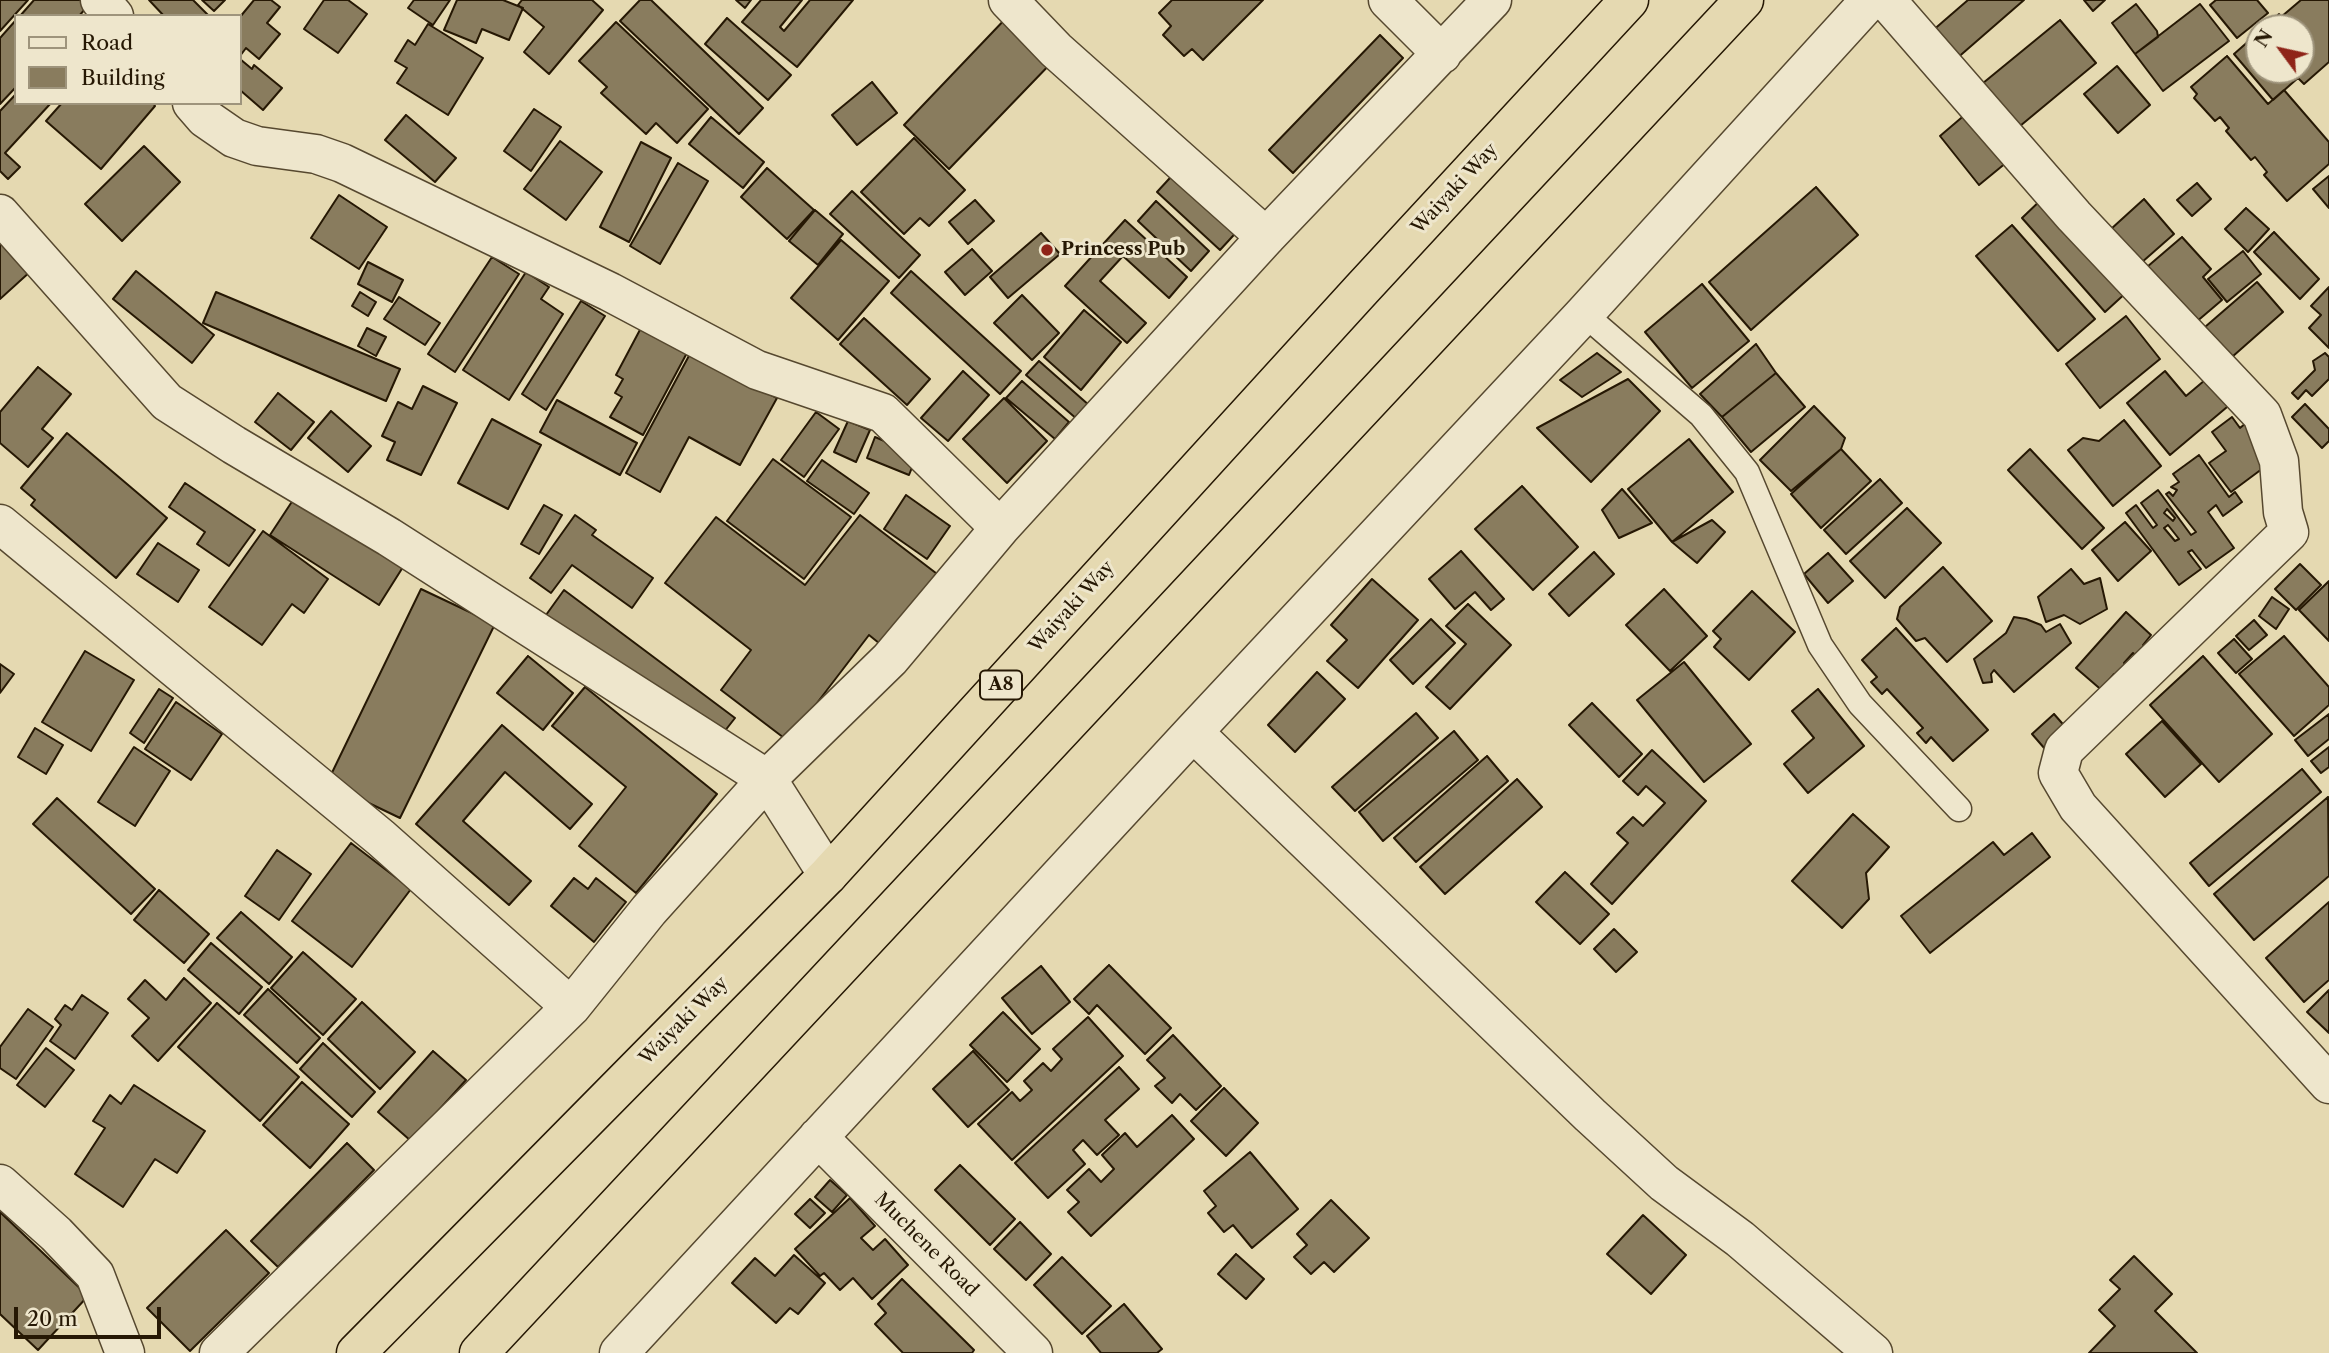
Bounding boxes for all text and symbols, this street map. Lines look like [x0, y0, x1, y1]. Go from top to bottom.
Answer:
legend [14, 14, 242, 105]
north arrow [2245, 14, 2315, 84]
text: N [2249, 25, 2278, 52]
text: Road [81, 30, 133, 55]
text: Building [81, 65, 165, 90]
street label: Waiyaki Way [1407, 139, 1503, 239]
place label: Princess Pub [1061, 239, 1185, 261]
marker: Princess Pub [1039, 242, 1055, 258]
street label: Waiyaki Way [1025, 556, 1119, 658]
road number: A8 [980, 670, 1022, 700]
street label: Waiyaki Way [635, 972, 733, 1070]
street label: Muchene Road [869, 1188, 983, 1302]
scale bar [18, 1294, 164, 1338]
text: 20 m [27, 1306, 78, 1331]

